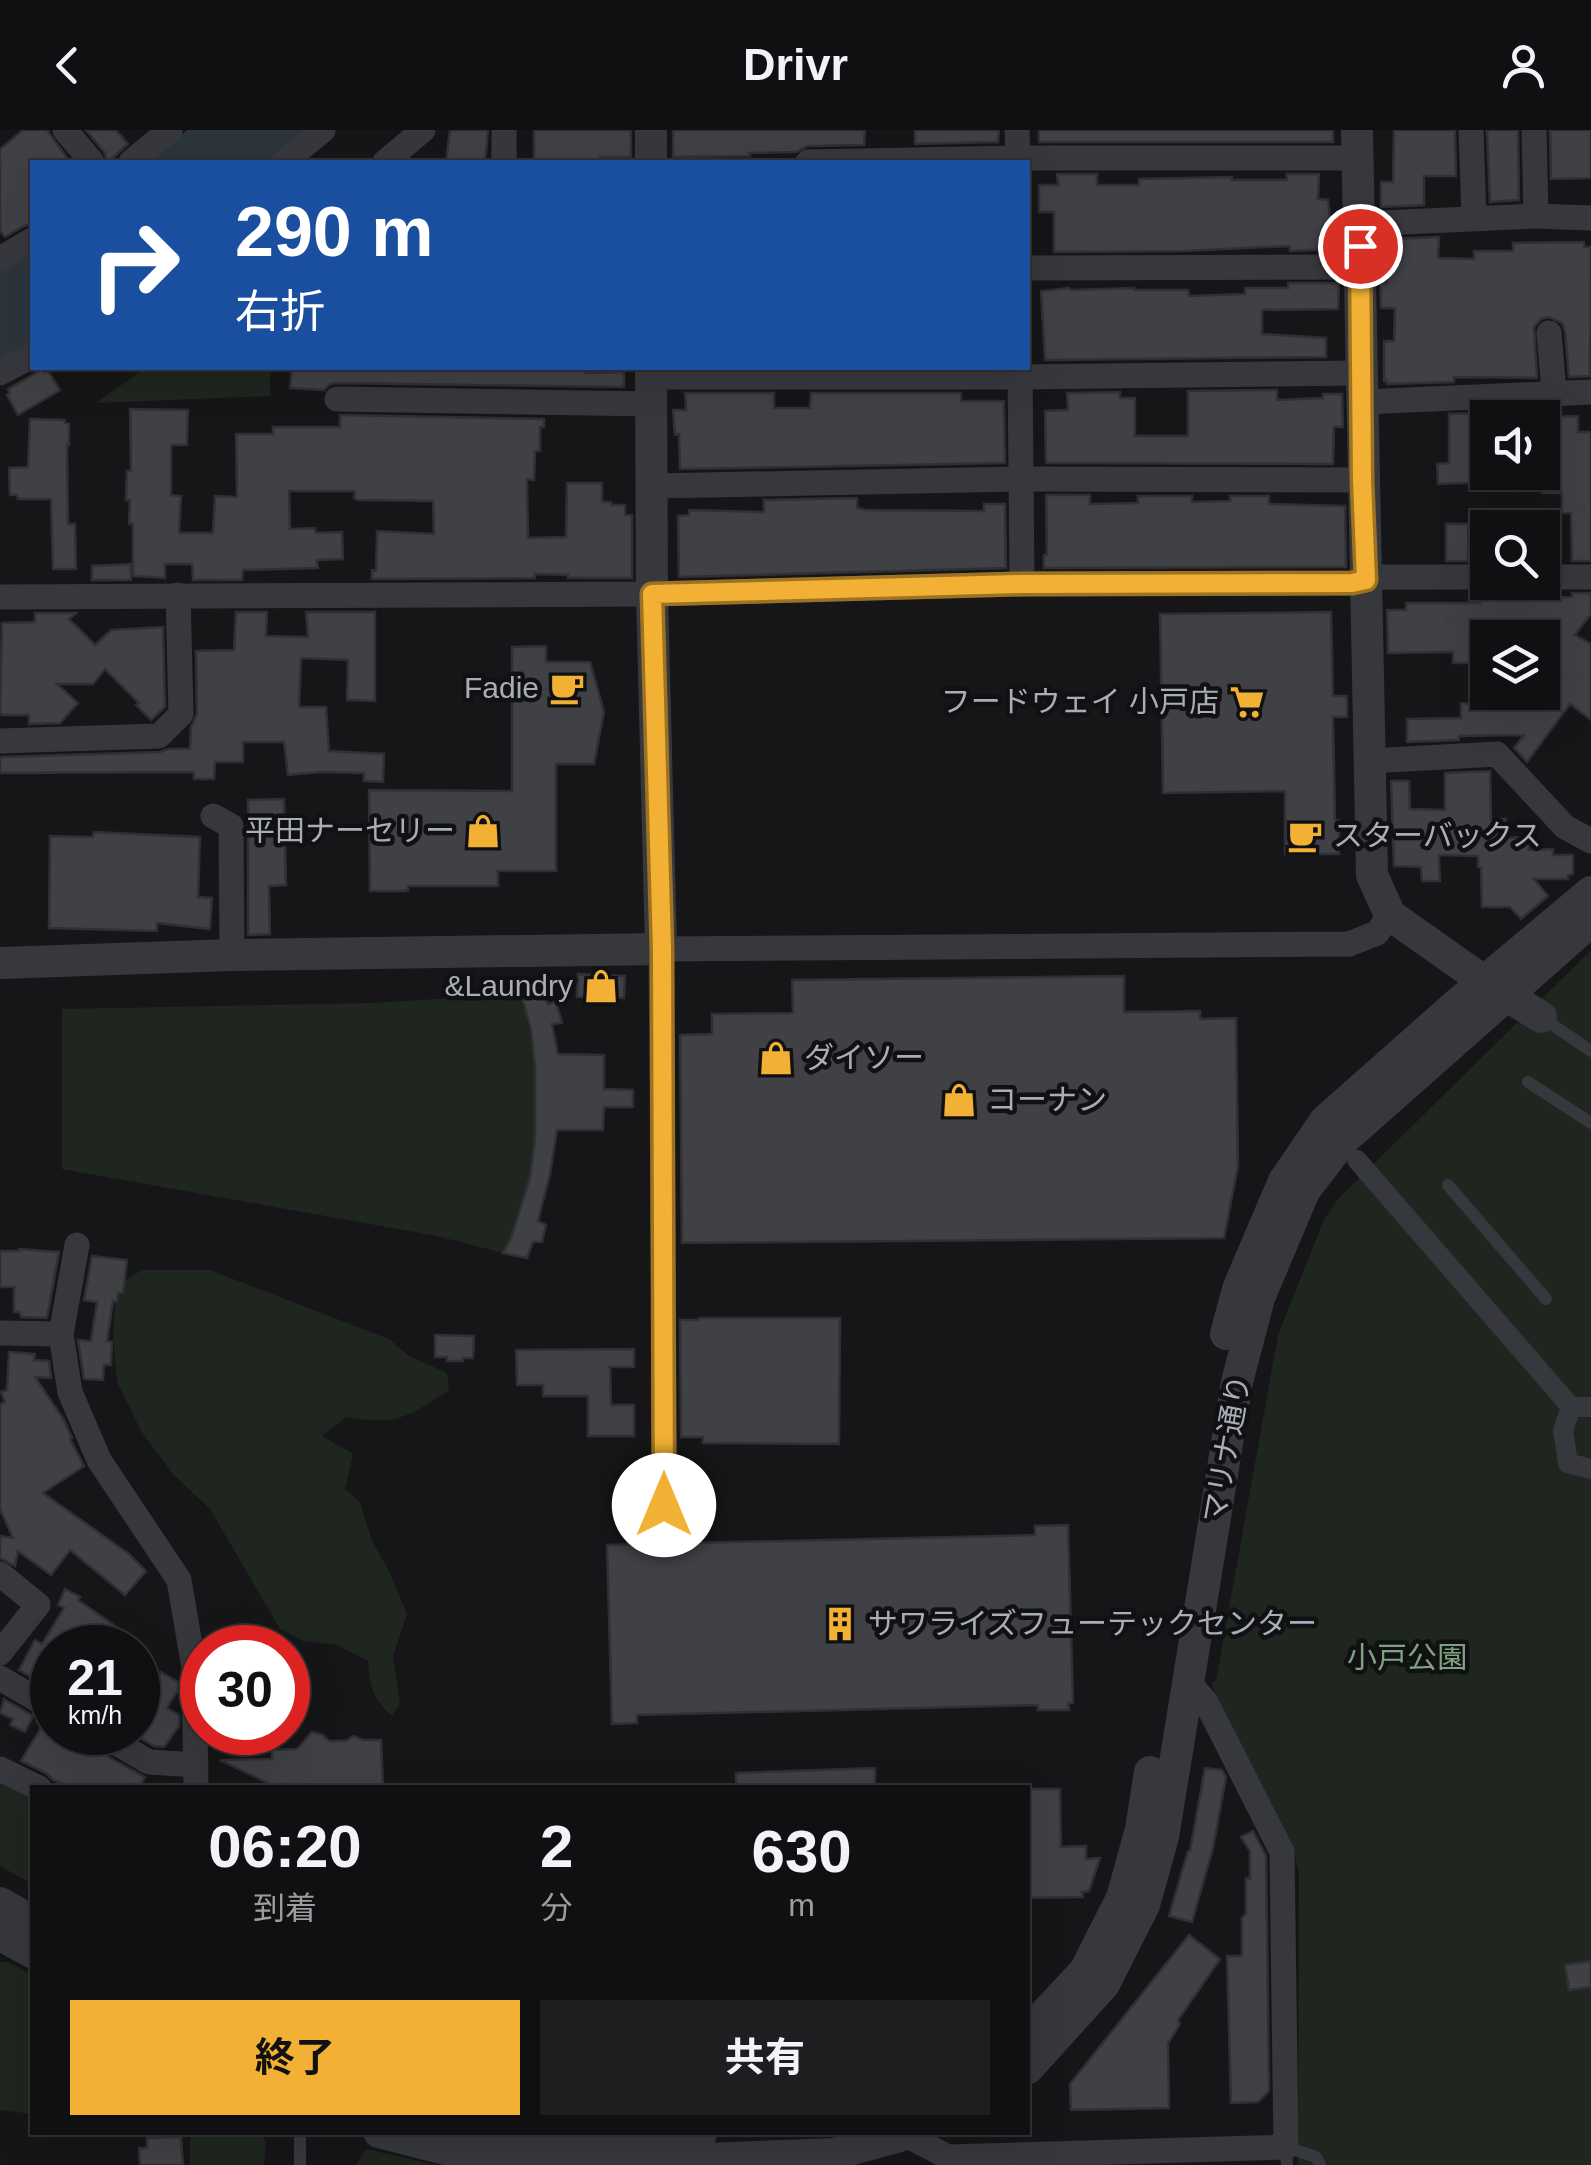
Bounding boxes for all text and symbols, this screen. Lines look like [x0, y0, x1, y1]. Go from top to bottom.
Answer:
icon: back [40, 38, 95, 93]
icon: person [1496, 38, 1551, 93]
text: Drivr [743, 39, 848, 90]
text: 290 m [235, 193, 433, 271]
icon: right [70, 200, 200, 330]
pin [1318, 204, 1403, 289]
icon: arrive [1333, 219, 1388, 274]
text: 右折 [235, 286, 325, 337]
map controls [1470, 400, 1560, 710]
button: sound [1470, 400, 1560, 490]
button: search [1470, 510, 1560, 600]
button: layers [1470, 620, 1560, 710]
cafe icon: Fadie [548, 669, 586, 707]
place label: Fadie [464, 671, 539, 704]
supermarket icon: フードウェイ 小戸店 [1228, 683, 1266, 721]
place label: フードウェイ 小戸店 [941, 685, 1219, 718]
shop icon: 平田ナーセリー [464, 812, 502, 850]
place label: 平田ナーセリー [245, 814, 455, 847]
cafe icon: スターバックス [1286, 817, 1324, 855]
place label: スターバックス [1333, 819, 1542, 852]
shop icon: &Laundry [582, 967, 620, 1005]
place label: &Laundry [445, 969, 573, 1002]
shop icon: ダイソー [757, 1039, 795, 1077]
place label: ダイソー [804, 1041, 924, 1074]
shop icon: コーナン [940, 1081, 978, 1119]
place label: コーナン [987, 1083, 1107, 1116]
street label: マリナ通り [1197, 1372, 1256, 1526]
position arrow [612, 1453, 716, 1557]
building icon: サワライズフューテックセンター [821, 1605, 859, 1643]
place label: サワライズフューテックセンター [868, 1607, 1317, 1640]
speed limit sign: 30 [180, 1625, 310, 1755]
park label: 小戸公園 [1347, 1641, 1467, 1674]
text: 21 [67, 1650, 123, 1706]
text: km/h [68, 1701, 122, 1729]
text: 06:20 [208, 1813, 362, 1880]
text: 2 [540, 1813, 573, 1880]
text: 630 [752, 1818, 852, 1885]
text: m [788, 1887, 815, 1923]
text: 到着 [253, 1890, 317, 1926]
text: 分 [541, 1890, 573, 1926]
button: 終了 [70, 2000, 520, 2115]
button: 共有 [540, 2000, 990, 2115]

